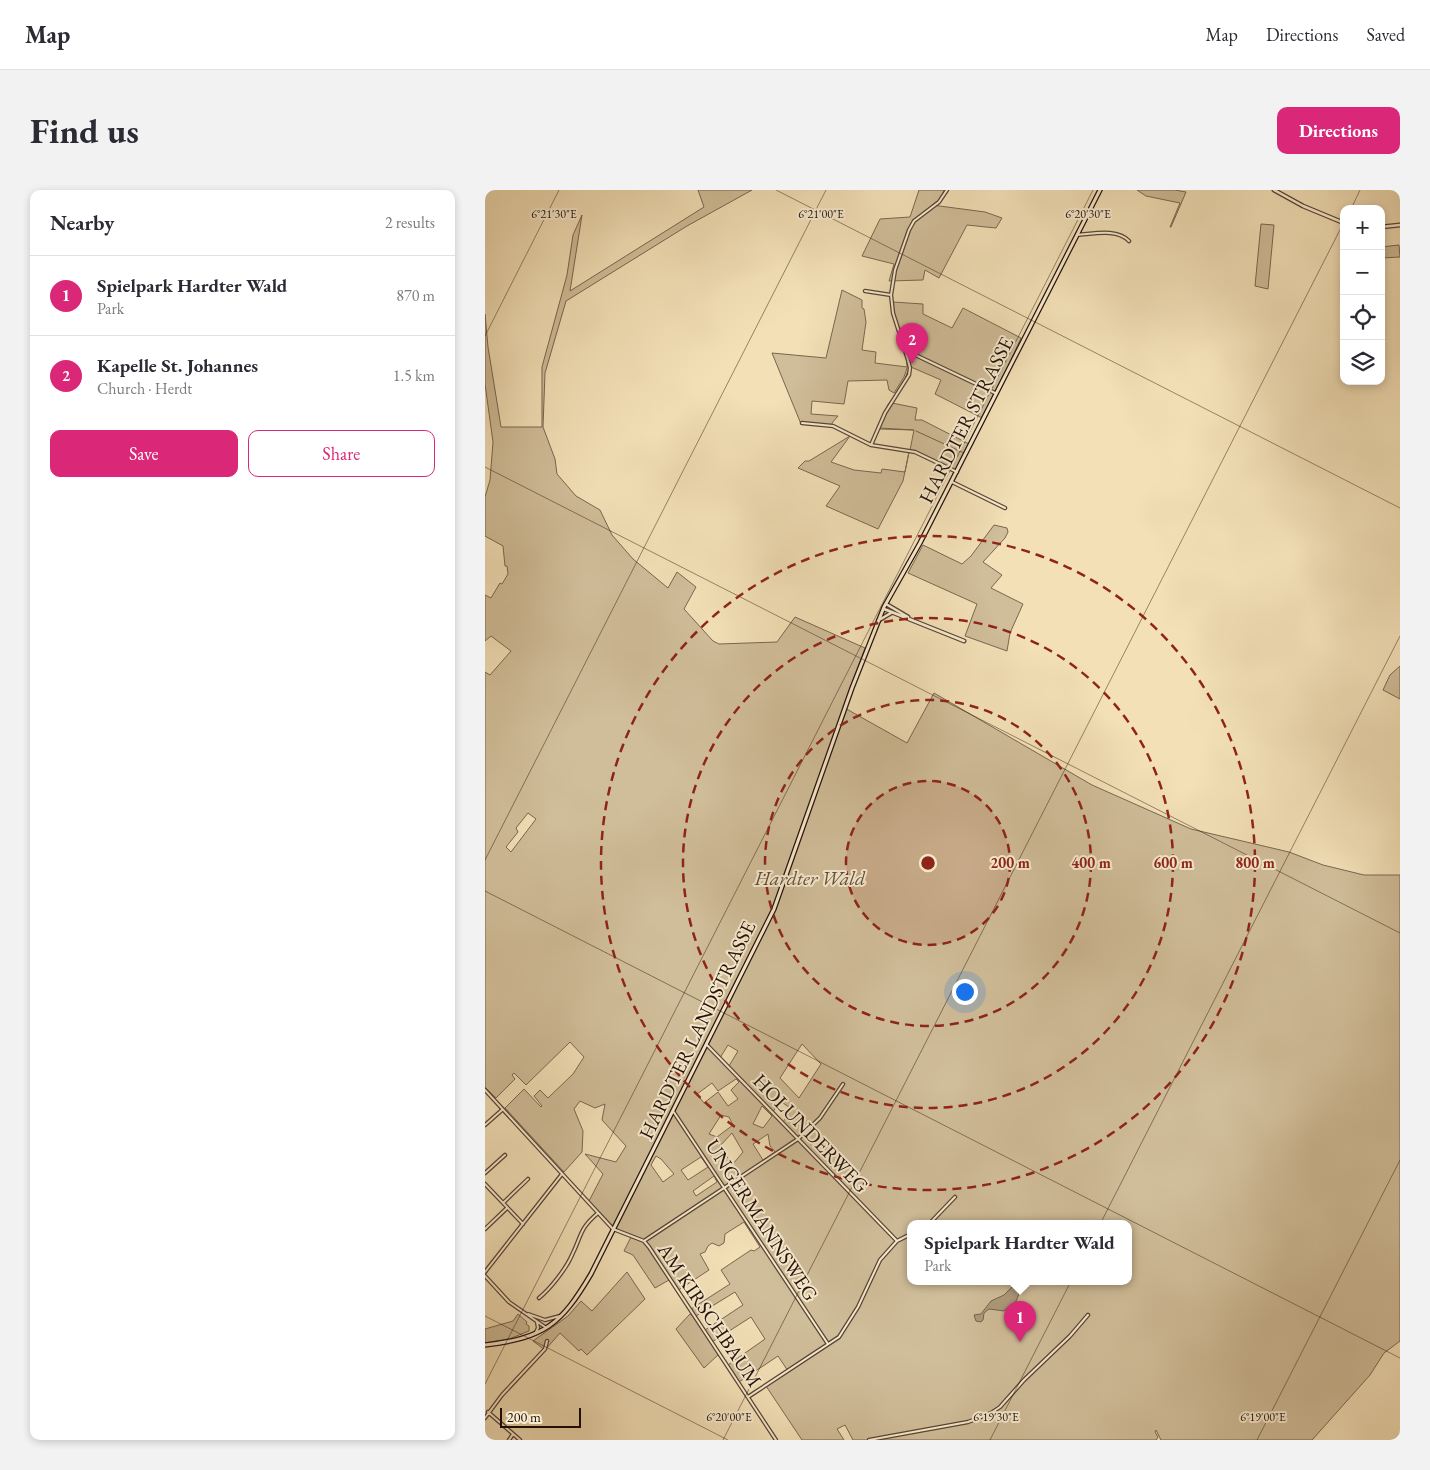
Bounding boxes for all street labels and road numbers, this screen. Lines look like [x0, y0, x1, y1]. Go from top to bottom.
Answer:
street label: HARDTER STRASSE [913, 332, 1019, 508]
street label: HARDTER LANDSTRASSE [633, 917, 761, 1143]
street label: HOLUNDERWEG [747, 1068, 875, 1198]
street label: UNGERMANNSWEG [700, 1134, 824, 1306]
street label: AM KIRSCHBAUM [652, 1237, 768, 1392]

